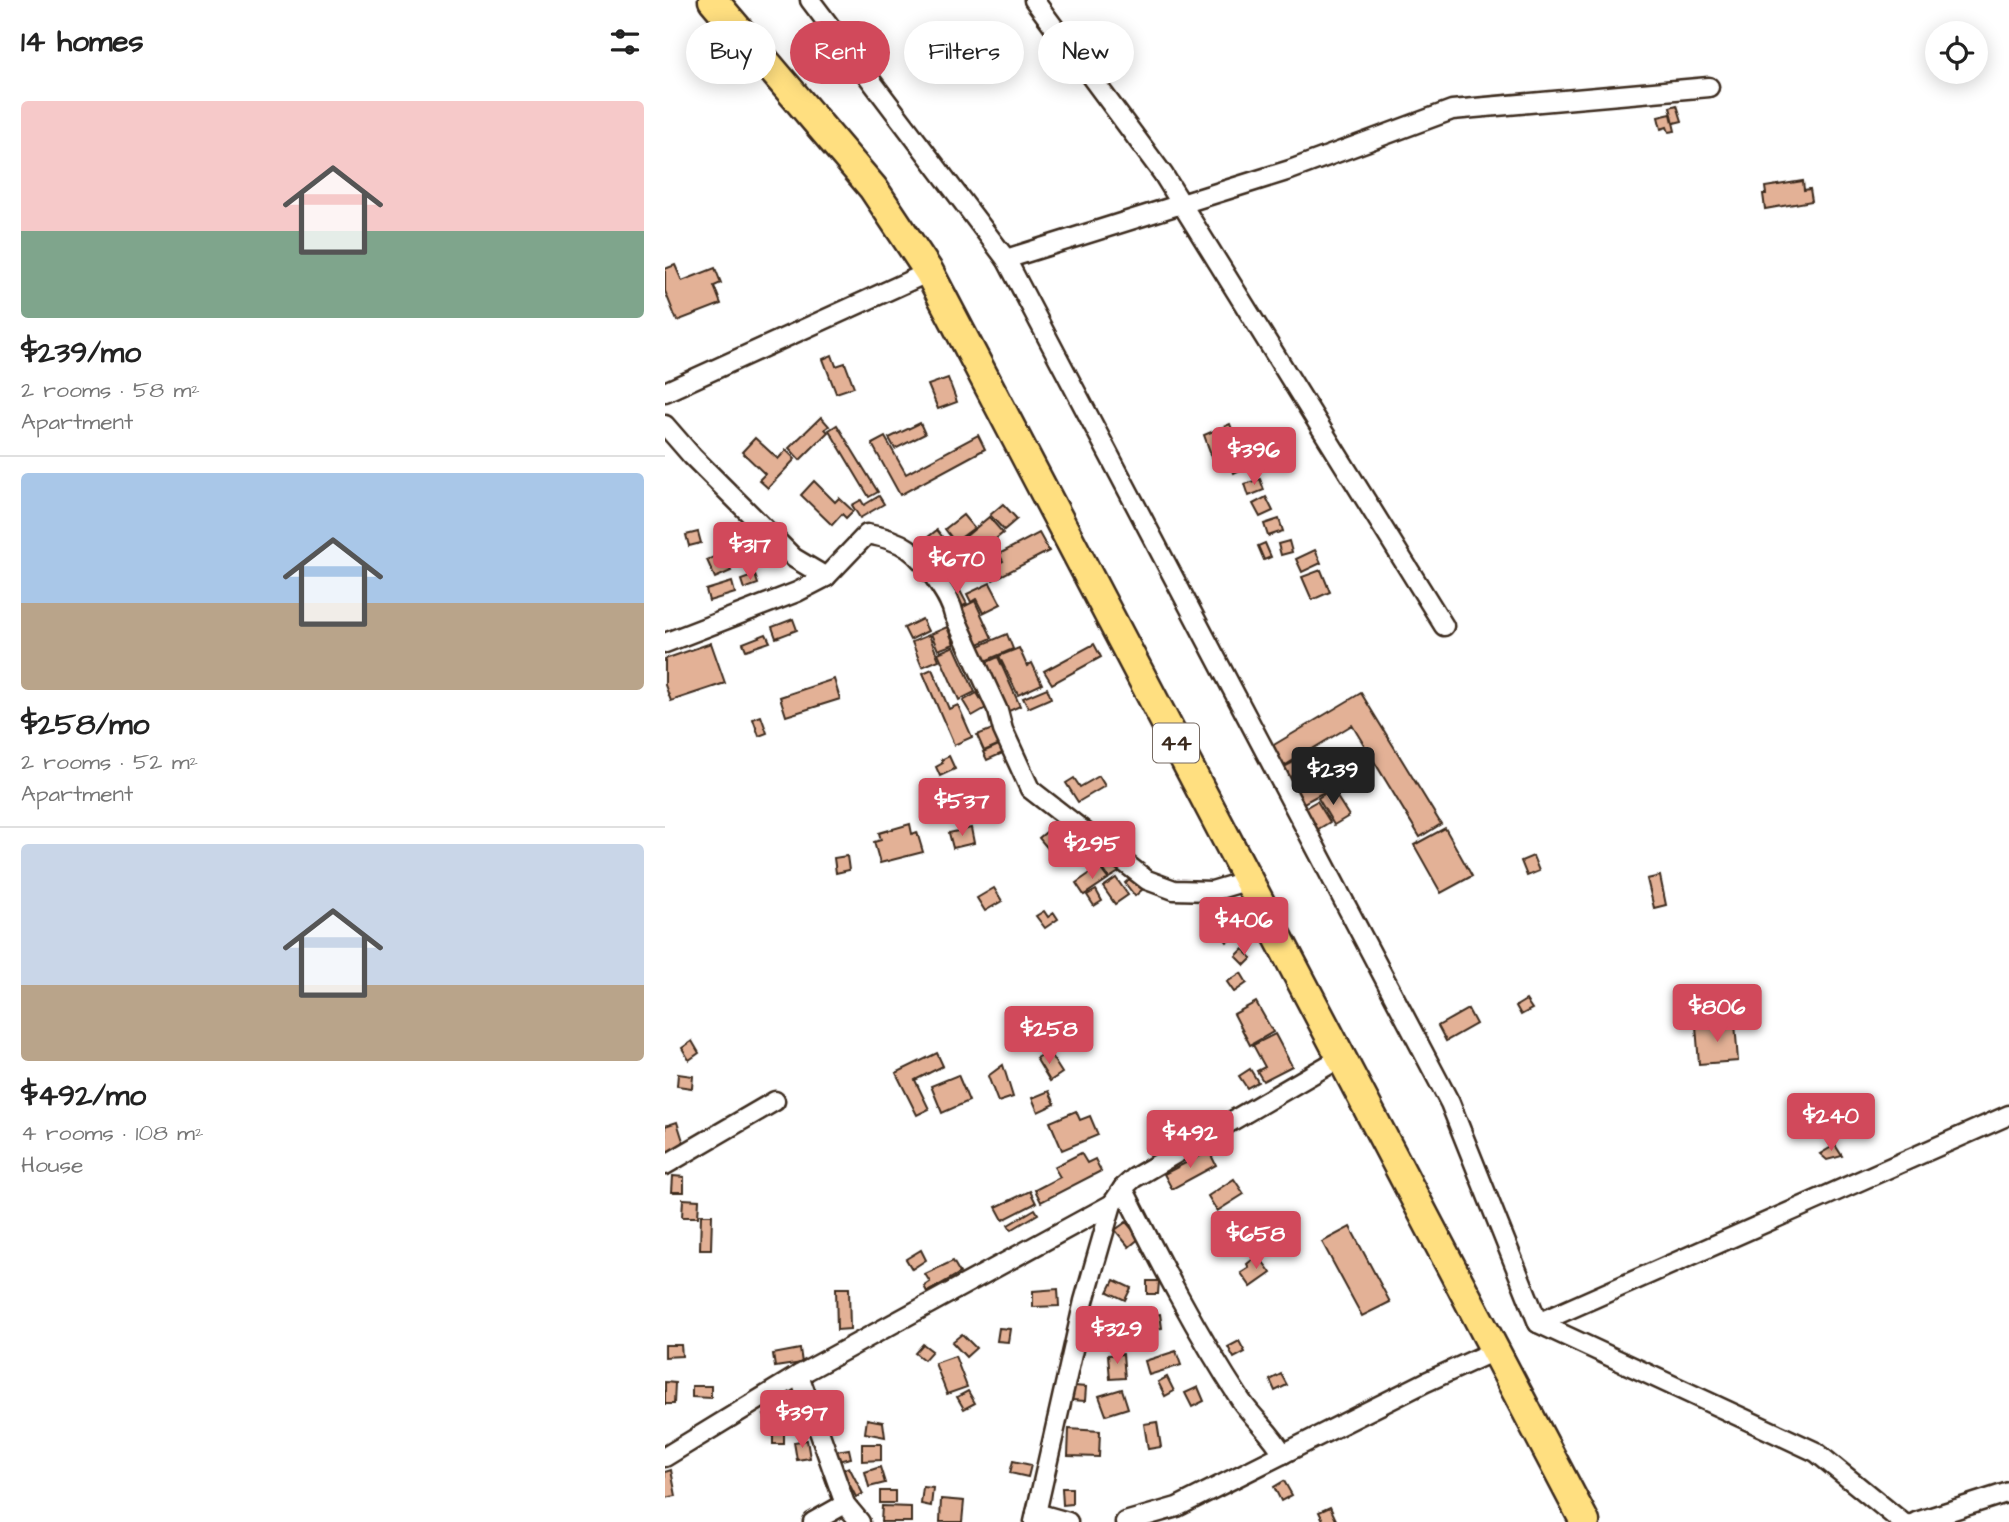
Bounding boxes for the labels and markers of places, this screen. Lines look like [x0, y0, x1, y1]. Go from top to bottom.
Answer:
pin: $396 [1213, 428, 1295, 487]
pin: $317 [709, 522, 791, 582]
pin: $670 [916, 536, 998, 596]
pin: $239 [1292, 748, 1374, 807]
pin: $537 [921, 778, 1003, 838]
pin: $295 [1051, 822, 1133, 881]
pin: $406 [1203, 898, 1285, 957]
pin: $806 [1676, 984, 1758, 1044]
pin: $258 [1008, 1006, 1090, 1066]
pin: $240 [1790, 1094, 1872, 1153]
pin: $492 [1149, 1110, 1231, 1170]
pin: $658 [1215, 1212, 1297, 1271]
pin: $329 [1076, 1306, 1158, 1366]
pin: $397 [761, 1390, 843, 1450]

